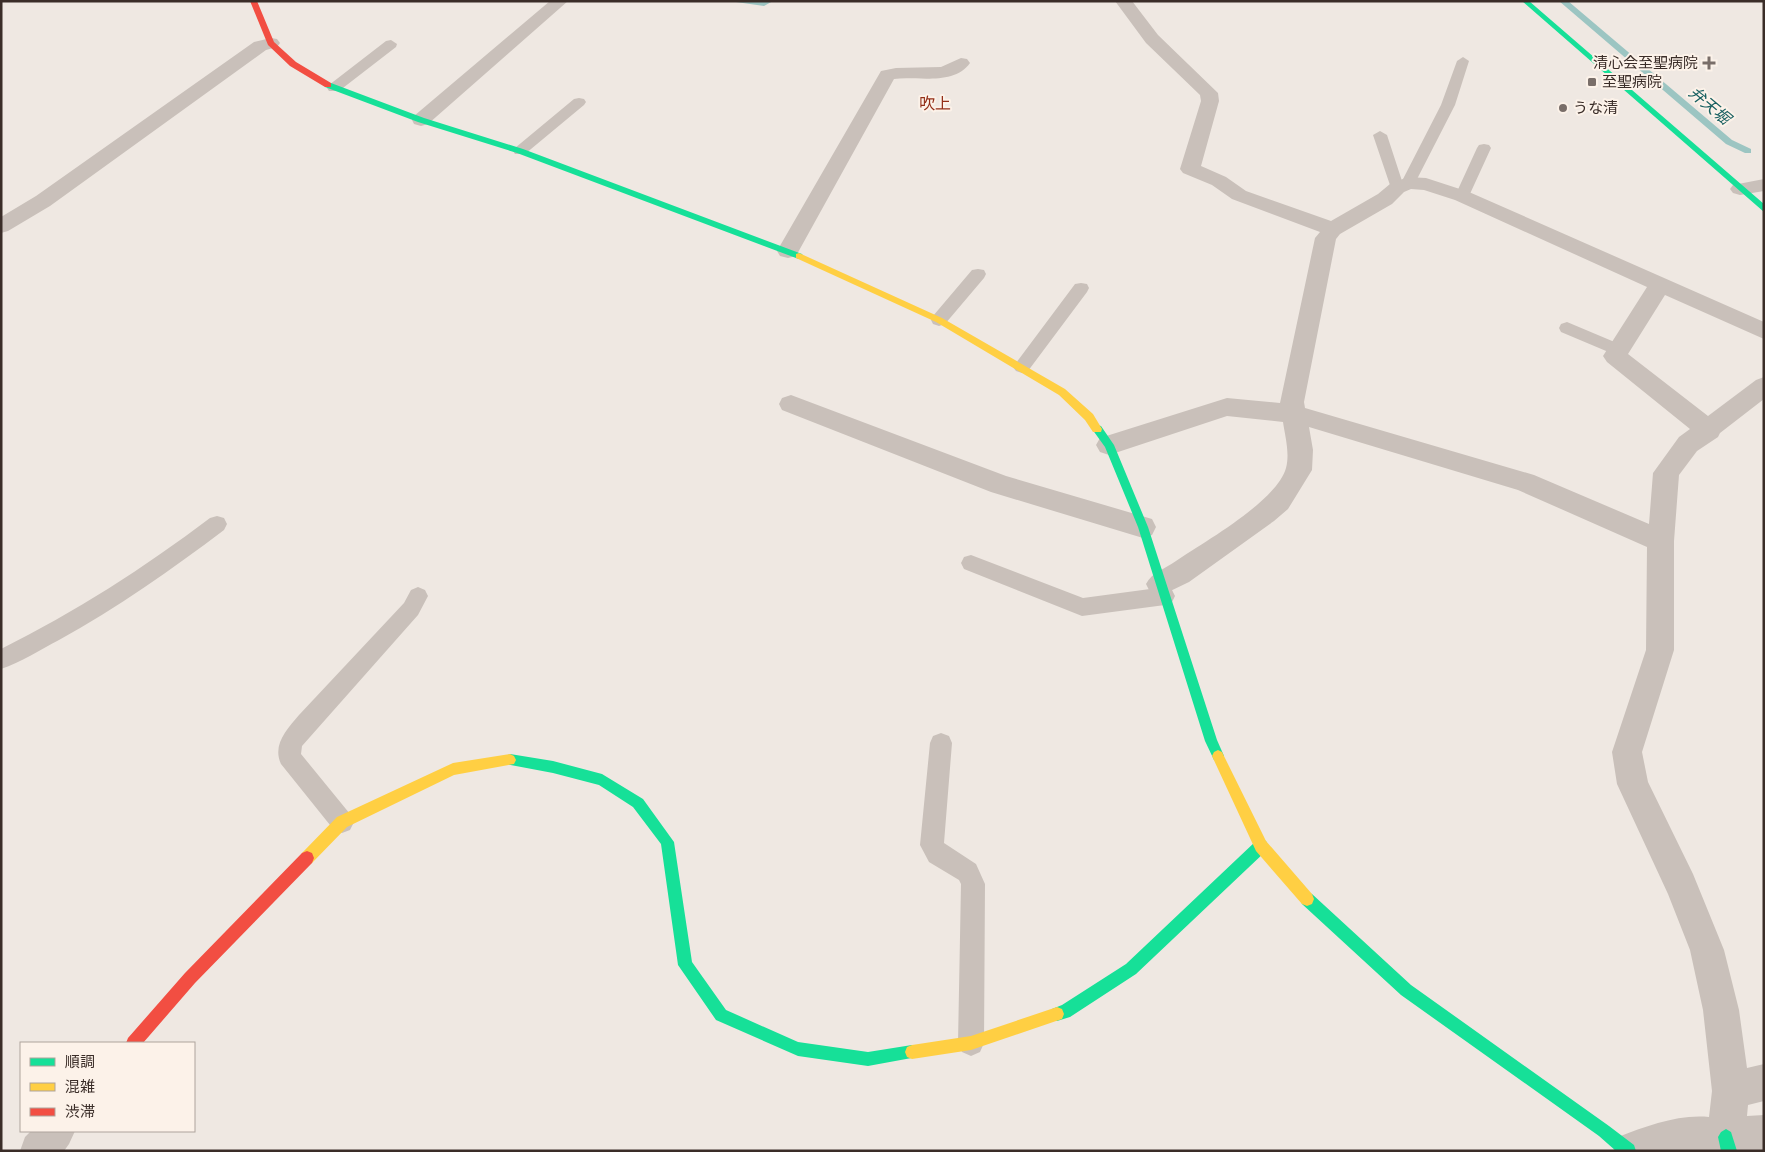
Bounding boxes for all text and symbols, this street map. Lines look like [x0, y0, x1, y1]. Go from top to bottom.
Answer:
place label: 清心会至聖病院 [1593, 54, 1698, 71]
marker: 清心会至聖病院 [1702, 56, 1716, 70]
place label: 至聖病院 [1602, 73, 1662, 90]
marker: 至聖病院 [1586, 76, 1598, 88]
water label: 弁天堀 [1686, 83, 1736, 129]
district label: 吹上 [919, 95, 951, 112]
place label: うな清 [1573, 99, 1618, 116]
marker: うな清 [1557, 102, 1569, 114]
legend [20, 1042, 195, 1132]
text: 順調 [65, 1053, 95, 1070]
text: 混雑 [65, 1078, 95, 1095]
text: 渋滞 [65, 1103, 95, 1120]

